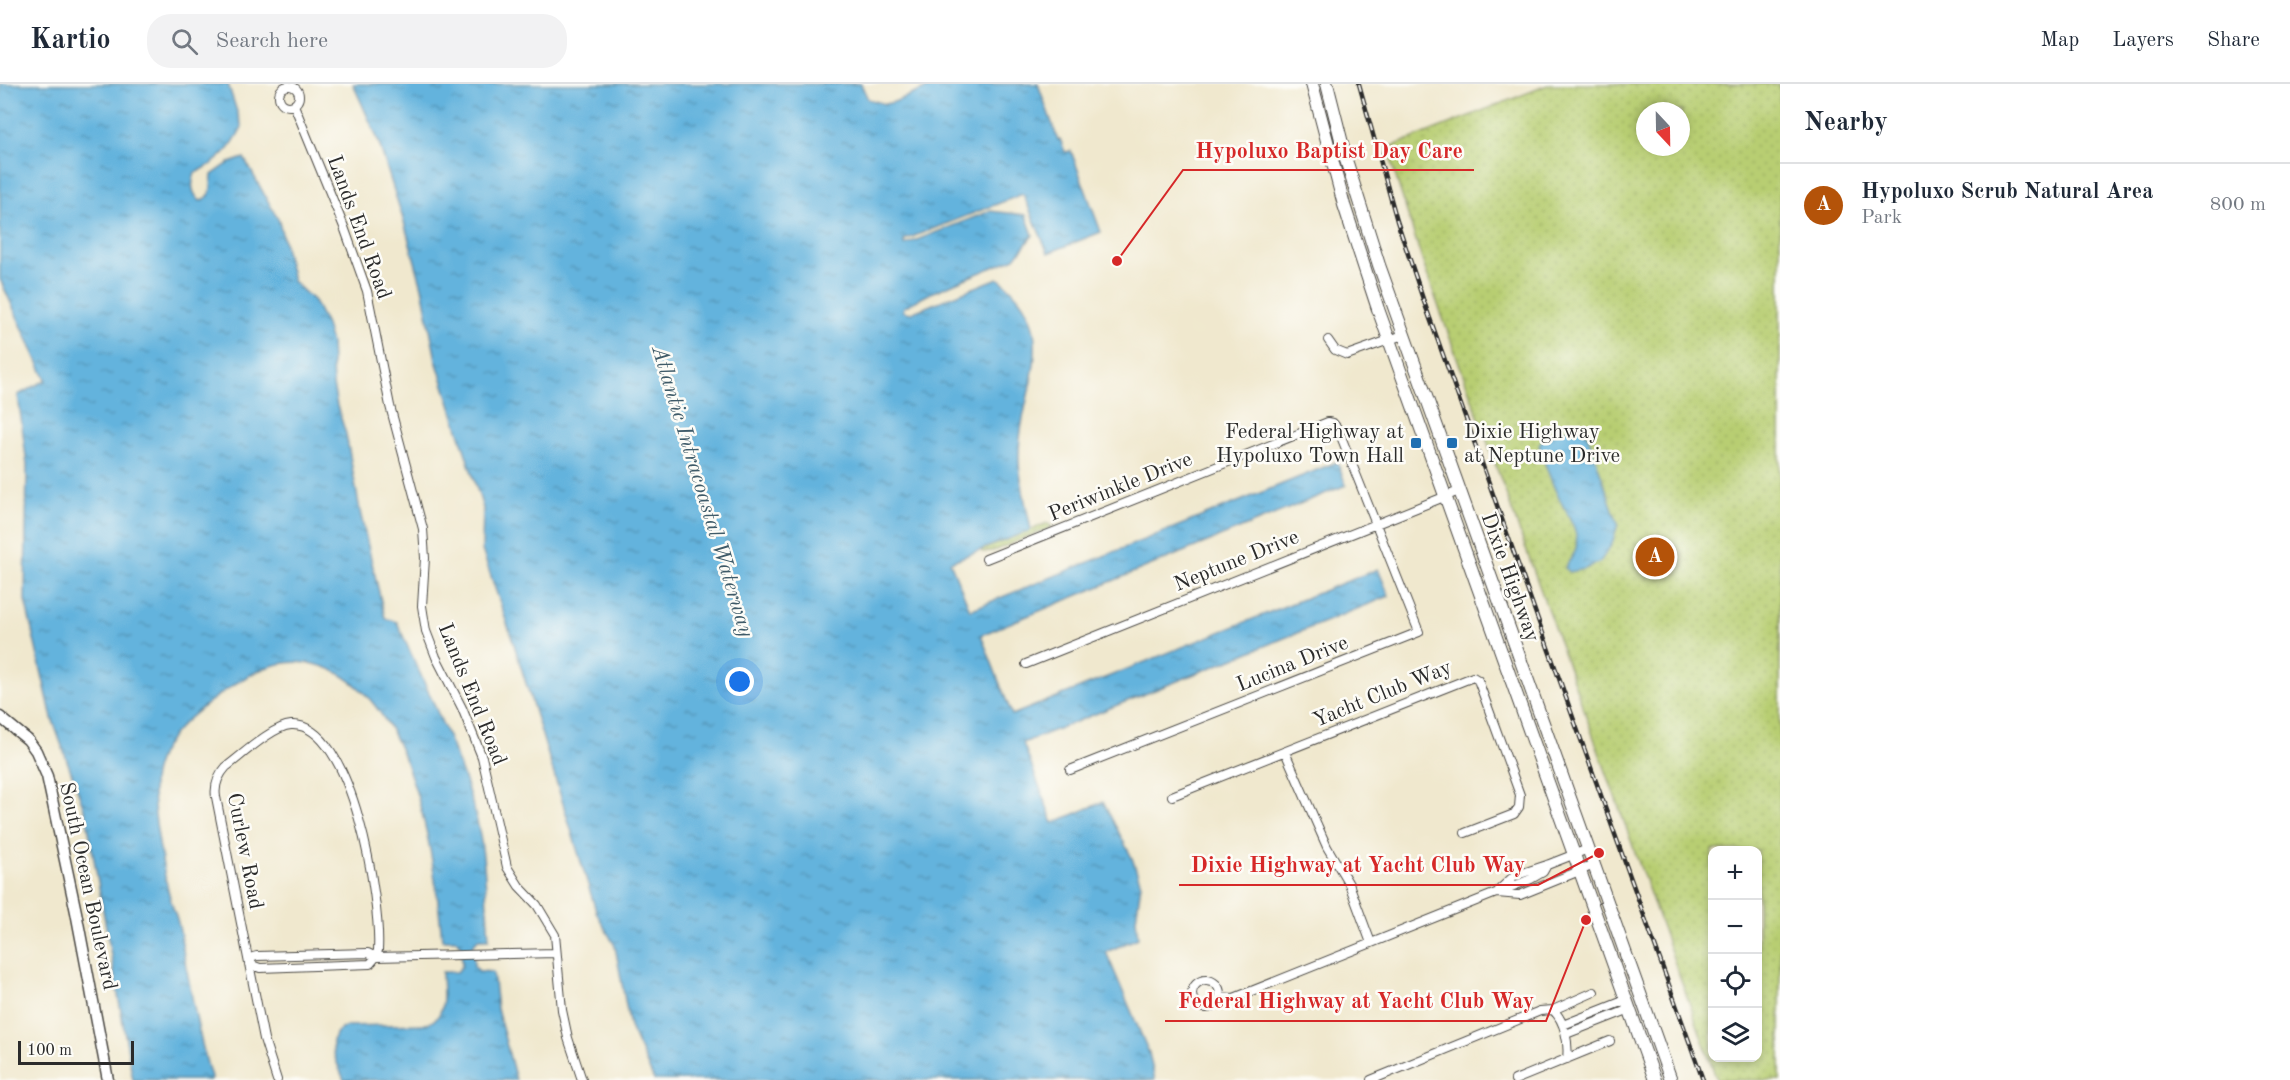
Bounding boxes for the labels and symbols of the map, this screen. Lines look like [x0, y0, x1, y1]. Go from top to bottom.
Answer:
north arrow [1636, 102, 1690, 156]
callout: Hypoluxo Baptist Day Care [1183, 130, 1474, 170]
text: Hypoluxo Baptist Day Care [1195, 141, 1463, 163]
street label: Lands End Road [323, 153, 394, 302]
water label: Atlantic Intracoastal Waterway [647, 342, 757, 641]
place label: Federal Highway at Hypoluxo Town Hall [1216, 422, 1404, 467]
place label: Dixie Highway at Neptune Drive [1464, 422, 1620, 467]
marker: Federal Highway at Hypoluxo Town Hall [1409, 436, 1423, 450]
marker: Dixie Highway at Neptune Drive [1445, 436, 1459, 450]
street label: Periwinkle Drive [1046, 449, 1195, 526]
street label: Dixie Highway [1476, 510, 1543, 645]
street label: Neptune Drive [1171, 527, 1302, 596]
pin: A [1636, 534, 1674, 580]
street label: Lands End Road [434, 621, 510, 769]
street label: Lucina Drive [1234, 633, 1351, 696]
street label: Yacht Club Way [1310, 657, 1455, 732]
your location [725, 667, 754, 696]
street label: South Ocean Boulevard [55, 780, 120, 992]
street label: Curlew Road [223, 791, 266, 911]
callout: Dixie Highway at Yacht Club Way [1179, 845, 1538, 885]
text: Dixie Highway at Yacht Club Way [1191, 855, 1525, 877]
callout: Federal Highway at Yacht Club Way [1165, 981, 1546, 1021]
text: Federal Highway at Yacht Club Way [1178, 991, 1534, 1013]
scale bar [18, 1038, 134, 1066]

